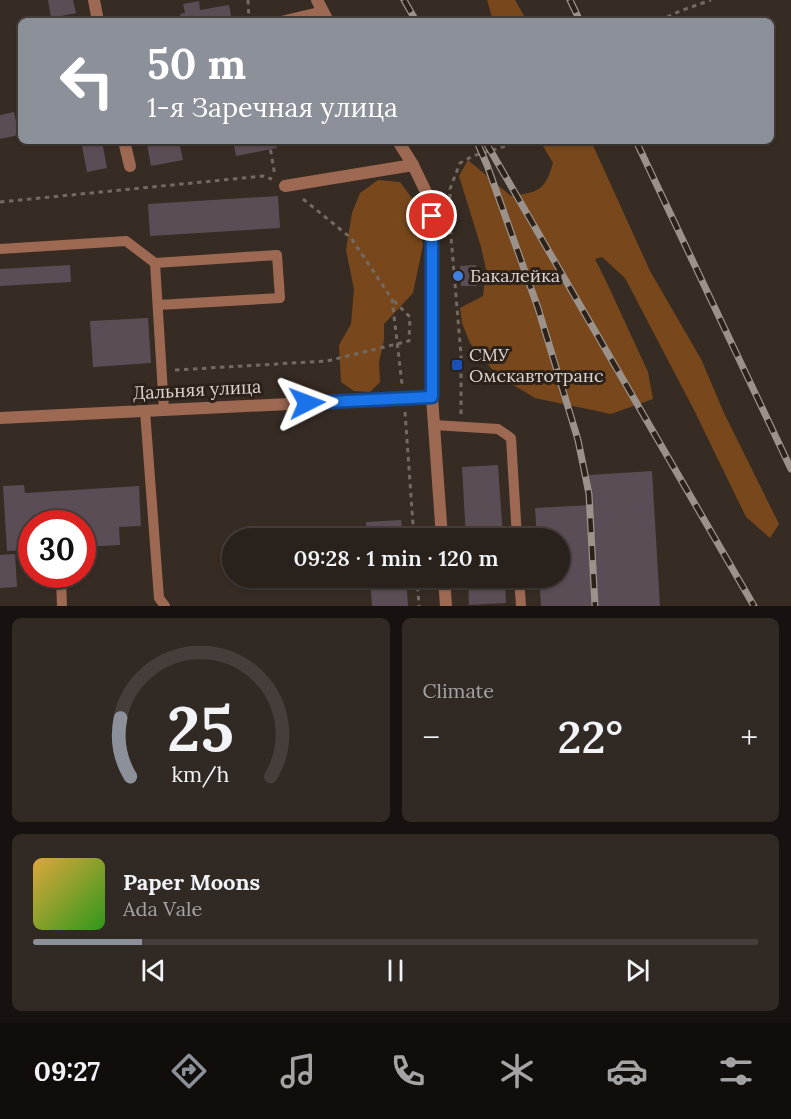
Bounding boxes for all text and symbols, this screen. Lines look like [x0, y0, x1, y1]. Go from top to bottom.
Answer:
text: 50 m [147, 37, 246, 91]
icon: left [48, 42, 126, 120]
text: 1-я Заречная улица [147, 90, 398, 124]
pin [406, 190, 457, 241]
icon: arrive [415, 199, 448, 232]
place label: Бакалейка [470, 264, 560, 287]
marker: Бакалейка [451, 269, 465, 283]
place label: СМУ Омскавтотранс [469, 343, 604, 387]
marker: СМУ Омскавтотранс [450, 358, 464, 372]
position arrow [275, 371, 339, 435]
street label: Дальняя улица [132, 375, 262, 404]
speed limit sign: 30 [18, 510, 96, 588]
text: 09:28 · 1 min · 120 m [294, 544, 499, 572]
text: Climate [423, 678, 494, 703]
text: 25 [167, 688, 234, 768]
text: 22° [557, 708, 623, 765]
text: − [423, 716, 440, 758]
text: + [741, 716, 758, 758]
text: km/h [172, 760, 230, 788]
text: Paper Moons [123, 868, 260, 896]
text: Ada Vale [123, 896, 202, 921]
icon: previous [137, 954, 170, 987]
icon: pause [379, 954, 412, 987]
icon: next [621, 954, 654, 987]
icon: directions [168, 1050, 210, 1092]
icon: music [277, 1050, 319, 1092]
icon: phone [387, 1050, 429, 1092]
icon: climate [496, 1050, 538, 1092]
icon: car [606, 1050, 648, 1092]
icon: filters [715, 1050, 757, 1092]
text: 09:27 [34, 1054, 100, 1088]

